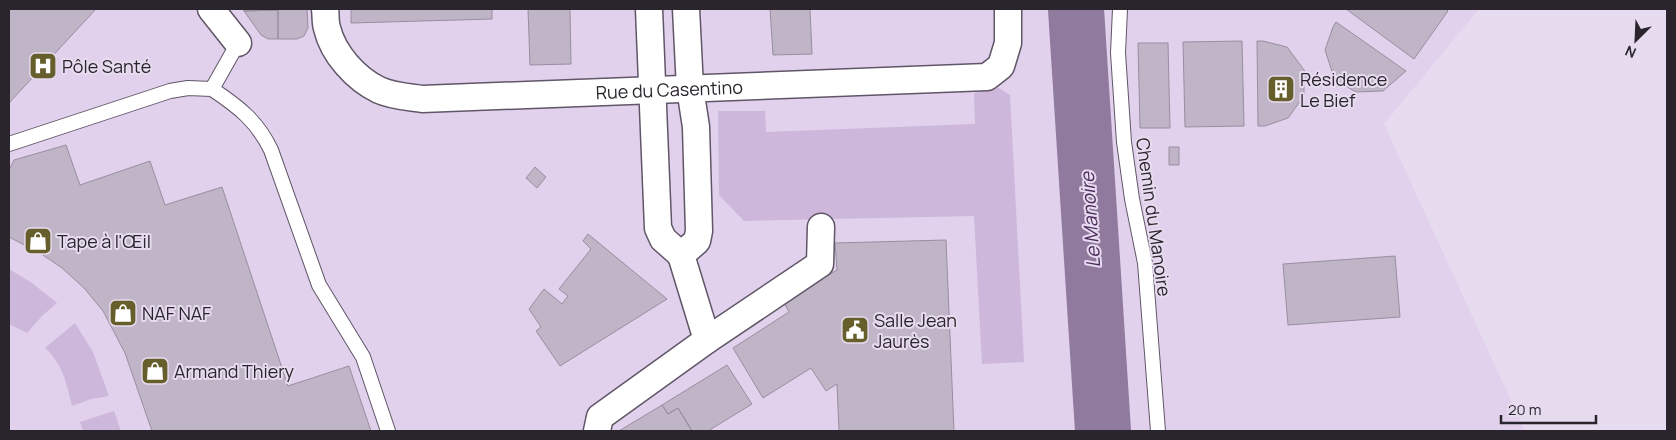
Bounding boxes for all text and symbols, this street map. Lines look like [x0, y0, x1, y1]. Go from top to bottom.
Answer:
north arrow [1611, 15, 1661, 65]
text: N [1622, 42, 1639, 63]
hospital icon: Pôle Santé [28, 51, 58, 81]
place label: Pôle Santé [62, 54, 151, 78]
place label: Résidence Le Bief [1300, 67, 1387, 112]
building icon: Résidence Le Bief [1266, 74, 1296, 104]
street label: Rue du Casentino [595, 75, 743, 104]
street label: Chemin du Manoire [1131, 136, 1177, 298]
water label: Le Manoire [1074, 169, 1106, 269]
shop icon: Tape à l'Œil [23, 226, 53, 256]
place label: Tape à l'Œil [57, 229, 151, 253]
shop icon: NAF NAF [108, 298, 138, 328]
place label: NAF NAF [142, 301, 211, 325]
place label: Salle Jean Jaurès [874, 308, 957, 353]
public building icon: Salle Jean Jaurès [840, 315, 870, 345]
shop icon: Armand Thiery [140, 356, 170, 386]
place label: Armand Thiery [174, 359, 295, 383]
scale bar [1501, 392, 1596, 424]
text: 20 m [1508, 399, 1541, 420]

